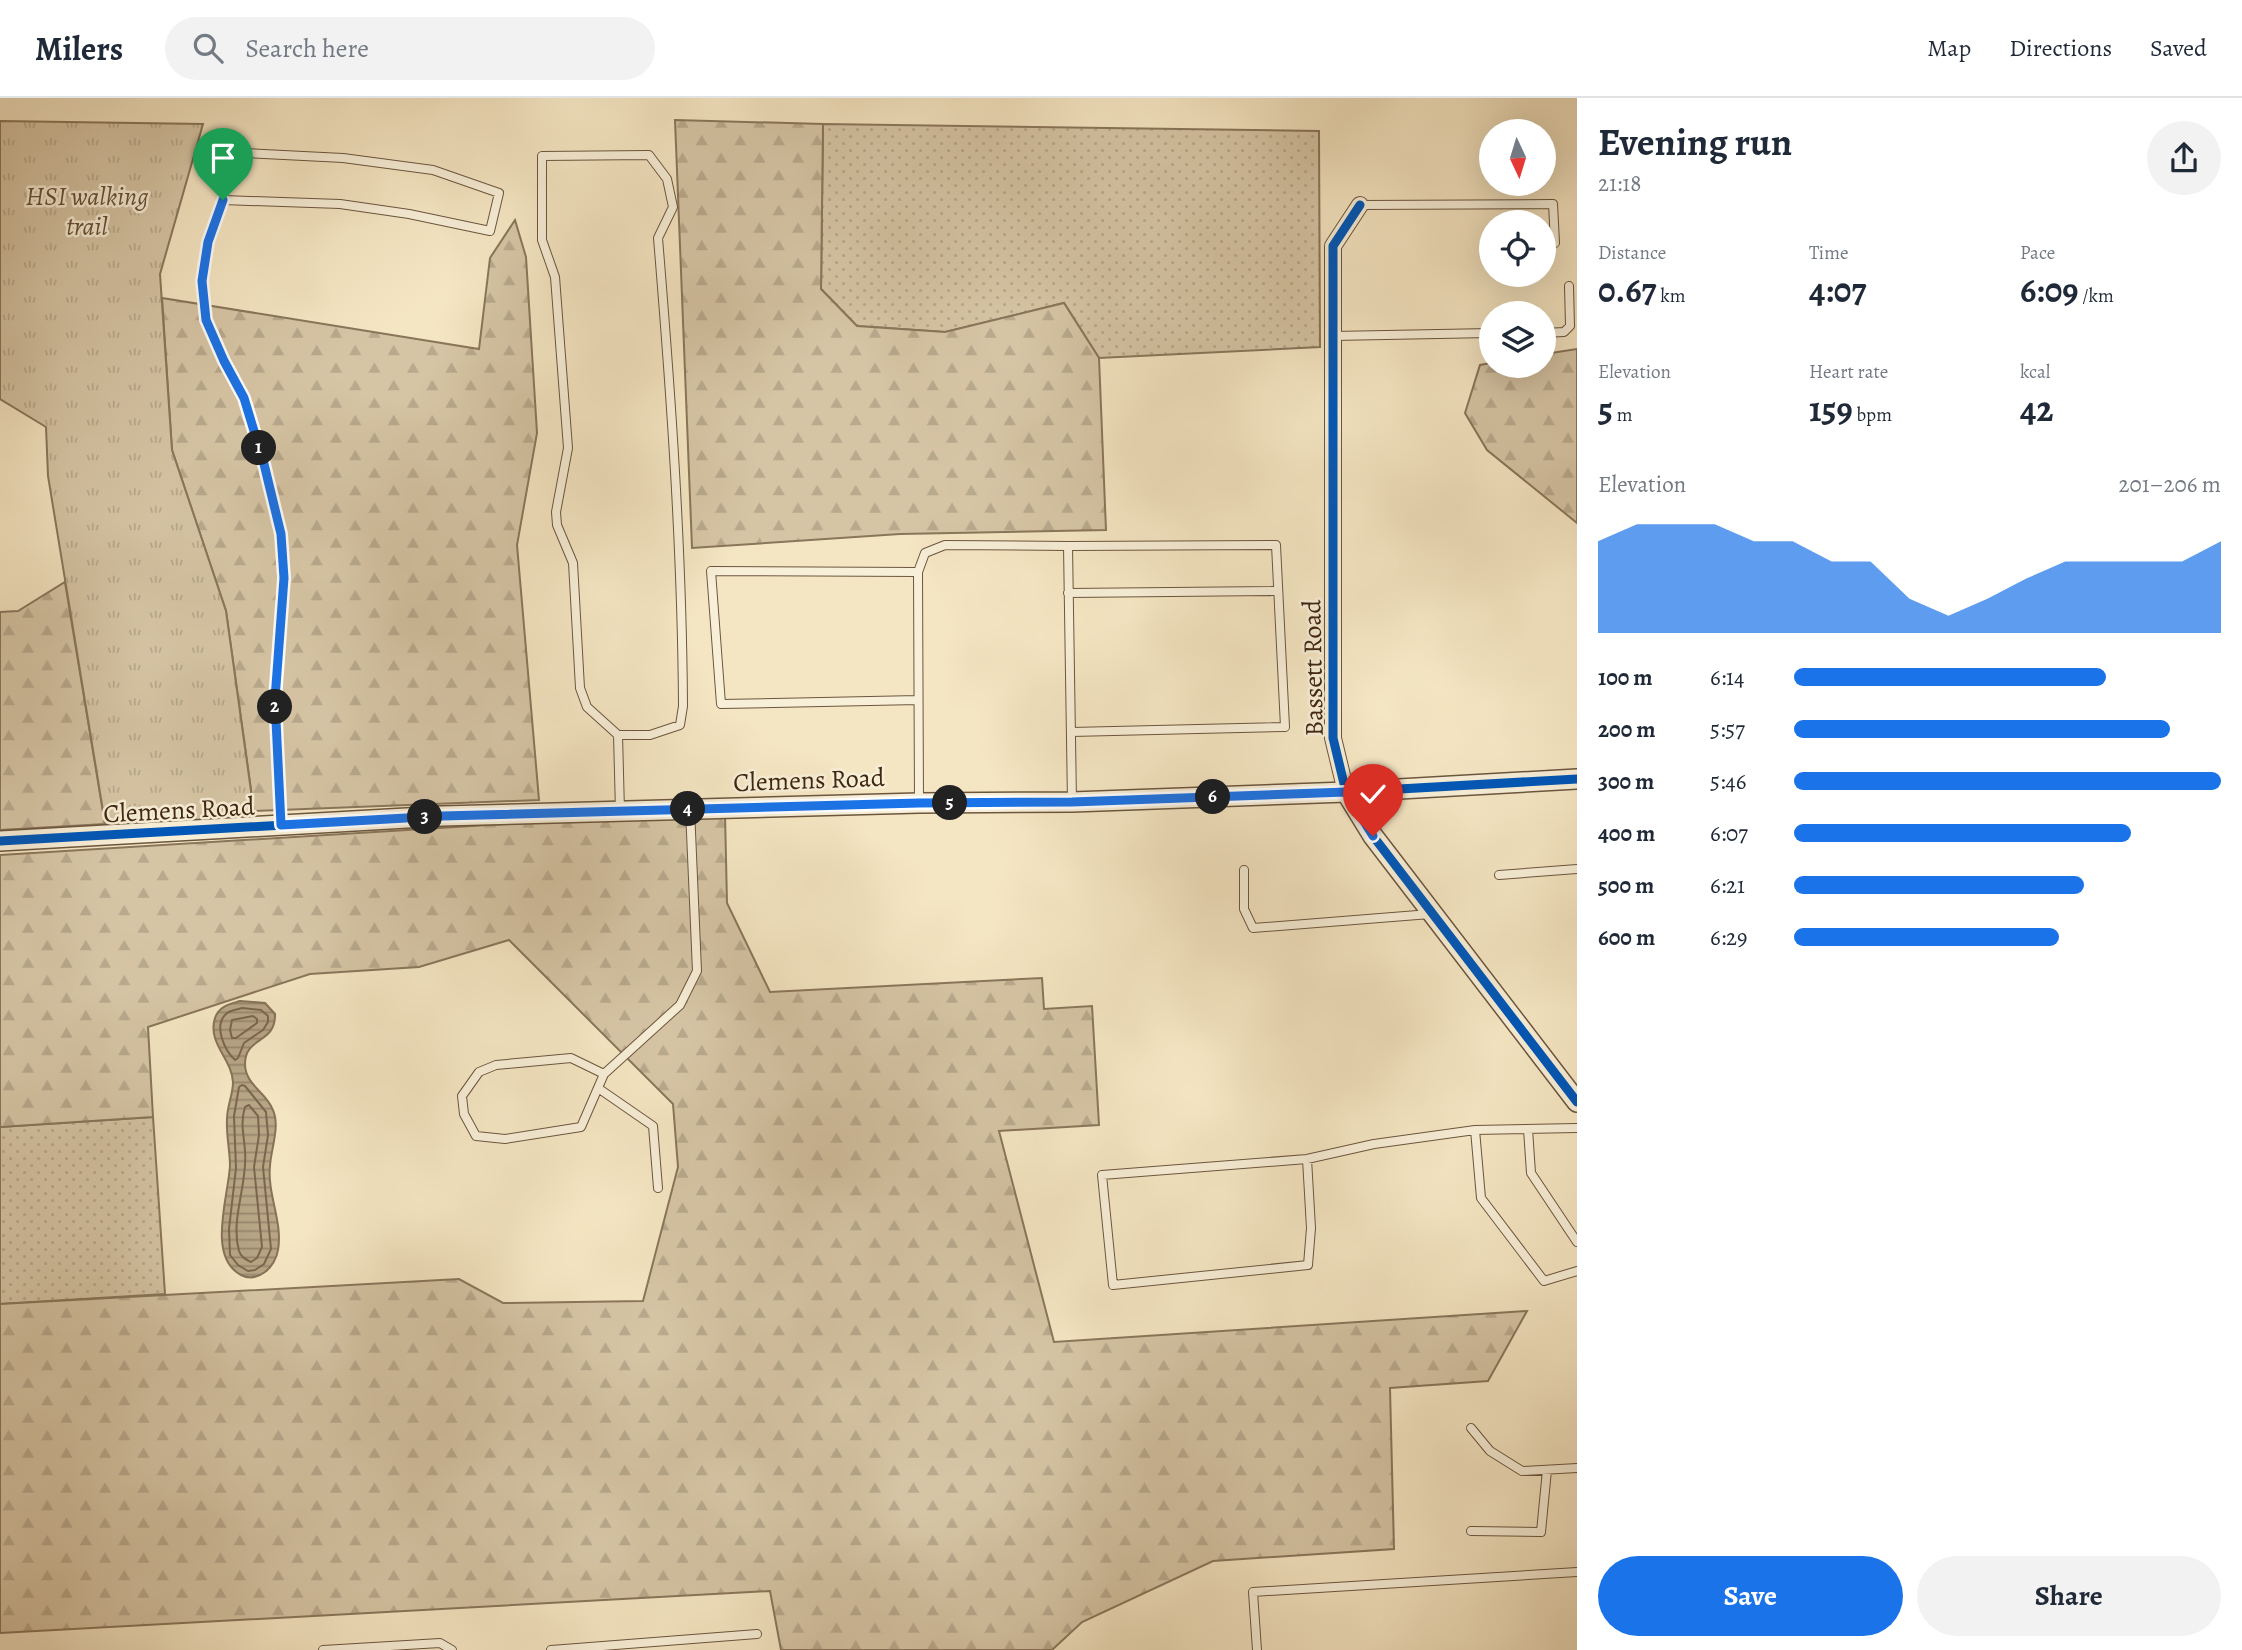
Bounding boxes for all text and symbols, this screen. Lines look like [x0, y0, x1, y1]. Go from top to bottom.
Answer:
search box [165, 17, 655, 80]
text: Milers [35, 26, 123, 71]
icon: search [189, 29, 227, 67]
text: Search here [245, 31, 369, 66]
text: Map [1927, 32, 1971, 64]
text: Directions [2009, 32, 2112, 64]
text: Saved [2150, 32, 2207, 64]
text: Evening run [1598, 116, 1792, 168]
north arrow [1479, 119, 1556, 196]
map controls [1479, 119, 1556, 378]
button: share [2147, 121, 2221, 195]
pin [193, 128, 253, 200]
icon: arrive [204, 139, 242, 177]
text: 21:18 [1598, 168, 1641, 199]
park label: HSI walking trail [25, 179, 149, 244]
button: locate [1479, 210, 1556, 287]
text: Distance [1598, 240, 1666, 266]
text: Time [1809, 240, 1848, 266]
text: Pace [2020, 240, 2055, 266]
text: 0.67 [1598, 266, 1657, 314]
text: 4:07 [1809, 266, 1866, 314]
text: 6:09 [2020, 266, 2079, 314]
text: km [1657, 283, 1686, 309]
text: /km [2079, 283, 2114, 309]
button: layers [1479, 301, 1556, 378]
text: Elevation [1598, 359, 1671, 385]
text: Heart rate [1809, 359, 1888, 385]
text: kcal [2020, 359, 2050, 385]
text: 5 [1598, 385, 1613, 433]
text: 159 [1809, 385, 1853, 433]
text: 42 [2020, 385, 2053, 433]
text: m [1613, 402, 1633, 428]
text: bpm [1853, 402, 1892, 428]
pin: 1 [242, 430, 276, 466]
text: 1 [255, 434, 262, 460]
text: Elevation [1598, 469, 1686, 500]
text: 201–206 m [2118, 469, 2221, 500]
street label: Bassett Road [1294, 599, 1332, 737]
text: 100 m [1598, 662, 1653, 693]
text: 6:14 [1710, 662, 1744, 693]
pin: 2 [258, 690, 292, 724]
text: 2 [270, 693, 279, 719]
text: 200 m [1598, 714, 1656, 745]
text: 5:57 [1710, 714, 1745, 745]
street label: Clemens Road [733, 760, 885, 800]
pin [1343, 764, 1403, 836]
text: 300 m [1598, 766, 1654, 797]
text: 5:46 [1710, 766, 1746, 797]
icon: check [1354, 775, 1392, 813]
pin: 6 [1196, 780, 1230, 814]
text: 6 [1208, 783, 1217, 809]
pin: 5 [932, 786, 968, 820]
street label: Clemens Road [102, 789, 256, 831]
text: 5 [945, 789, 954, 815]
pin: 4 [670, 792, 706, 826]
text: 4 [683, 795, 692, 821]
pin: 3 [408, 800, 442, 834]
text: 3 [420, 803, 429, 829]
text: 400 m [1598, 818, 1655, 849]
text: 6:07 [1710, 818, 1748, 849]
text: 500 m [1598, 870, 1654, 901]
text: 6:21 [1710, 870, 1745, 901]
text: 600 m [1598, 922, 1655, 953]
text: 6:29 [1710, 922, 1748, 953]
button: Save [1598, 1556, 1903, 1636]
button: Share [1917, 1556, 2221, 1636]

